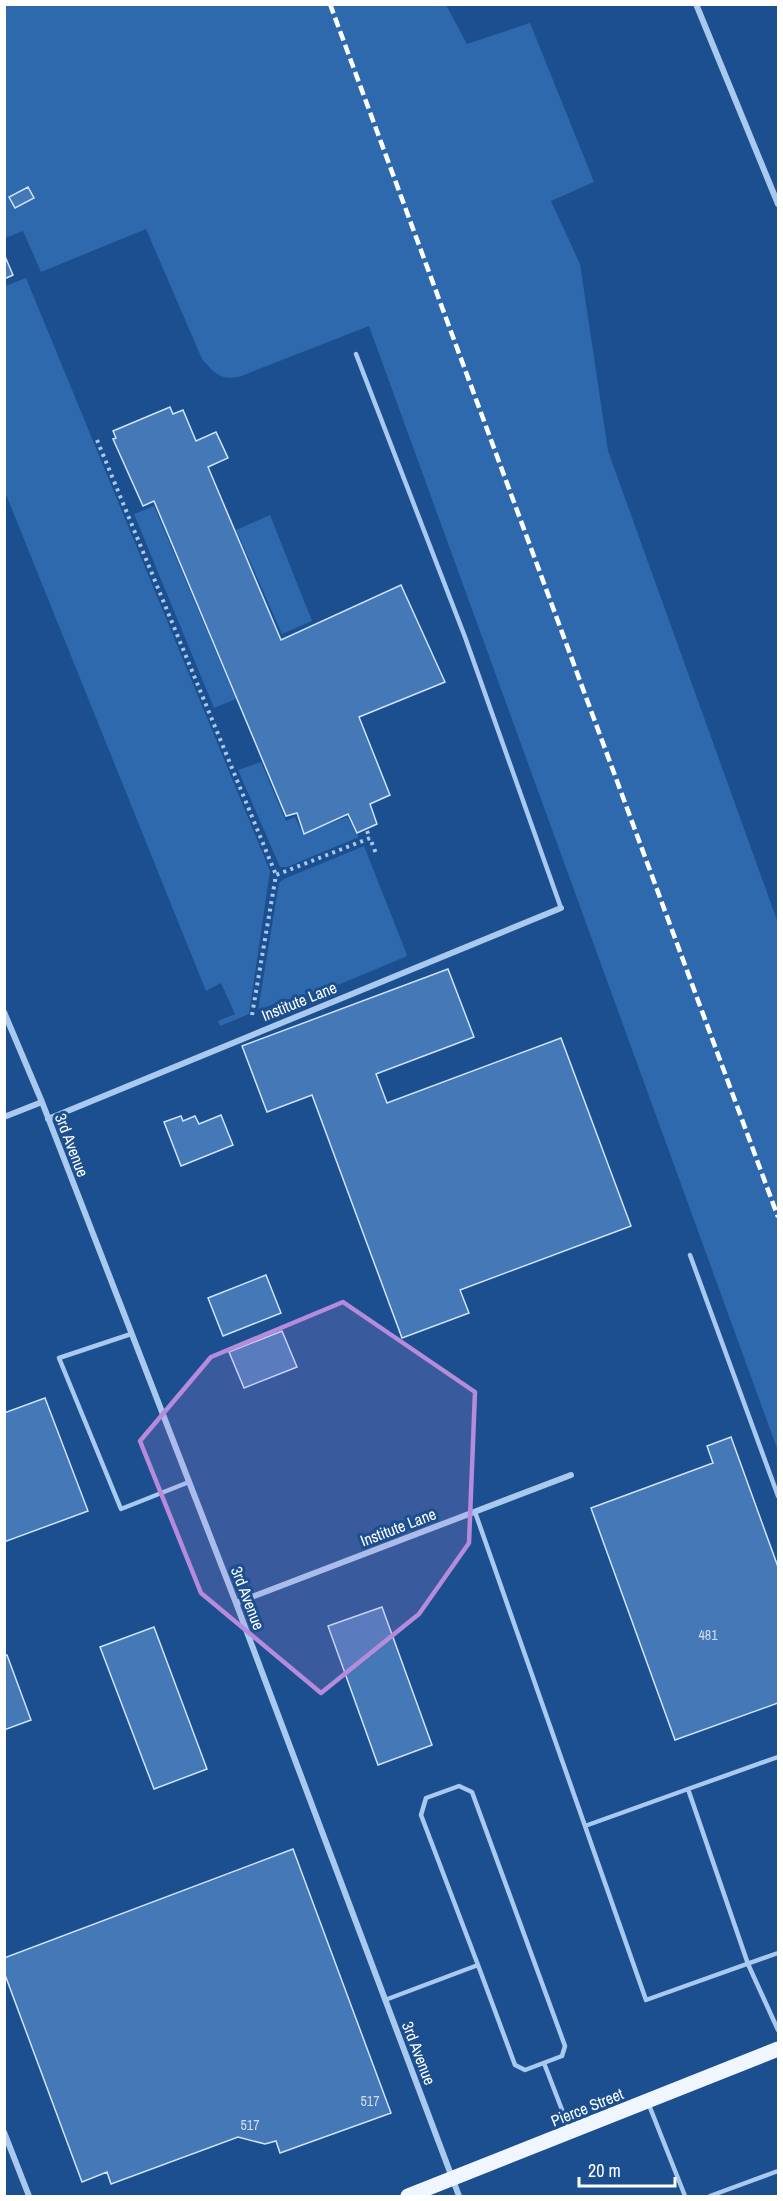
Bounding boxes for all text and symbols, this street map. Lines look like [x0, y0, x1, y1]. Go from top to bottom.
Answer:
street label: Institute Lane [258, 976, 340, 1026]
street label: 3rd Avenue [50, 1110, 94, 1180]
street label: Institute Lane [357, 1502, 439, 1552]
street label: 3rd Avenue [226, 1563, 270, 1633]
house number: 481 [698, 1626, 718, 1644]
street label: 3rd Avenue [397, 2018, 441, 2088]
street label: Pierce Street [547, 2082, 627, 2132]
house number: 517 [360, 2092, 380, 2110]
house number: 517 [240, 2116, 260, 2134]
scale bar [579, 2150, 675, 2188]
text: 20 m [588, 2158, 621, 2183]

